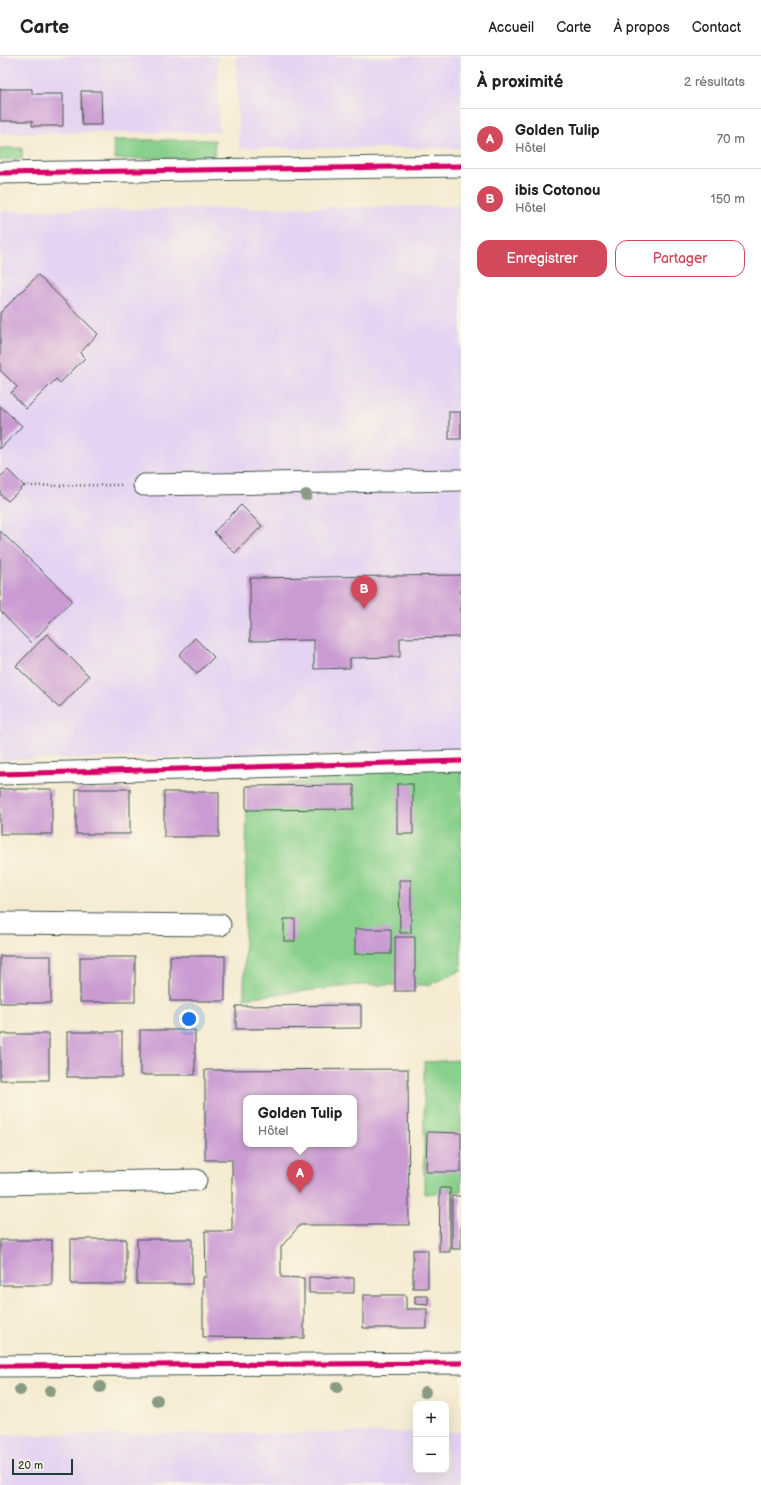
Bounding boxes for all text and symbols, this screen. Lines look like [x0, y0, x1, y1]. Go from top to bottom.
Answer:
text: Carte [20, 16, 69, 39]
text: Accueil [488, 19, 534, 36]
text: Carte [556, 19, 591, 36]
text: À propos [613, 19, 670, 36]
text: Contact [692, 19, 741, 36]
text: À proximité [477, 72, 563, 92]
text: 2 résultats [684, 74, 745, 90]
text: Golden Tulip [515, 121, 600, 140]
text: A [486, 131, 494, 147]
text: 70 m [717, 131, 745, 147]
text: Hôtel [515, 140, 546, 156]
text: ibis Cotonou [515, 181, 600, 200]
text: B [485, 191, 495, 207]
text: 150 m [711, 191, 745, 207]
text: Hôtel [515, 200, 546, 216]
button: Enregistrer [477, 240, 607, 277]
button: Partager [615, 240, 745, 277]
pin: B [351, 576, 377, 609]
your location [179, 1009, 199, 1029]
popup [243, 1095, 357, 1147]
text: Golden Tulip [258, 1104, 342, 1123]
text: Hôtel [258, 1123, 289, 1139]
pin: A [287, 1160, 313, 1193]
map controls [413, 1401, 449, 1473]
button: + [413, 1401, 449, 1437]
button: − [413, 1437, 449, 1473]
scale bar [12, 1457, 73, 1476]
text: 20 m [18, 1459, 43, 1472]

